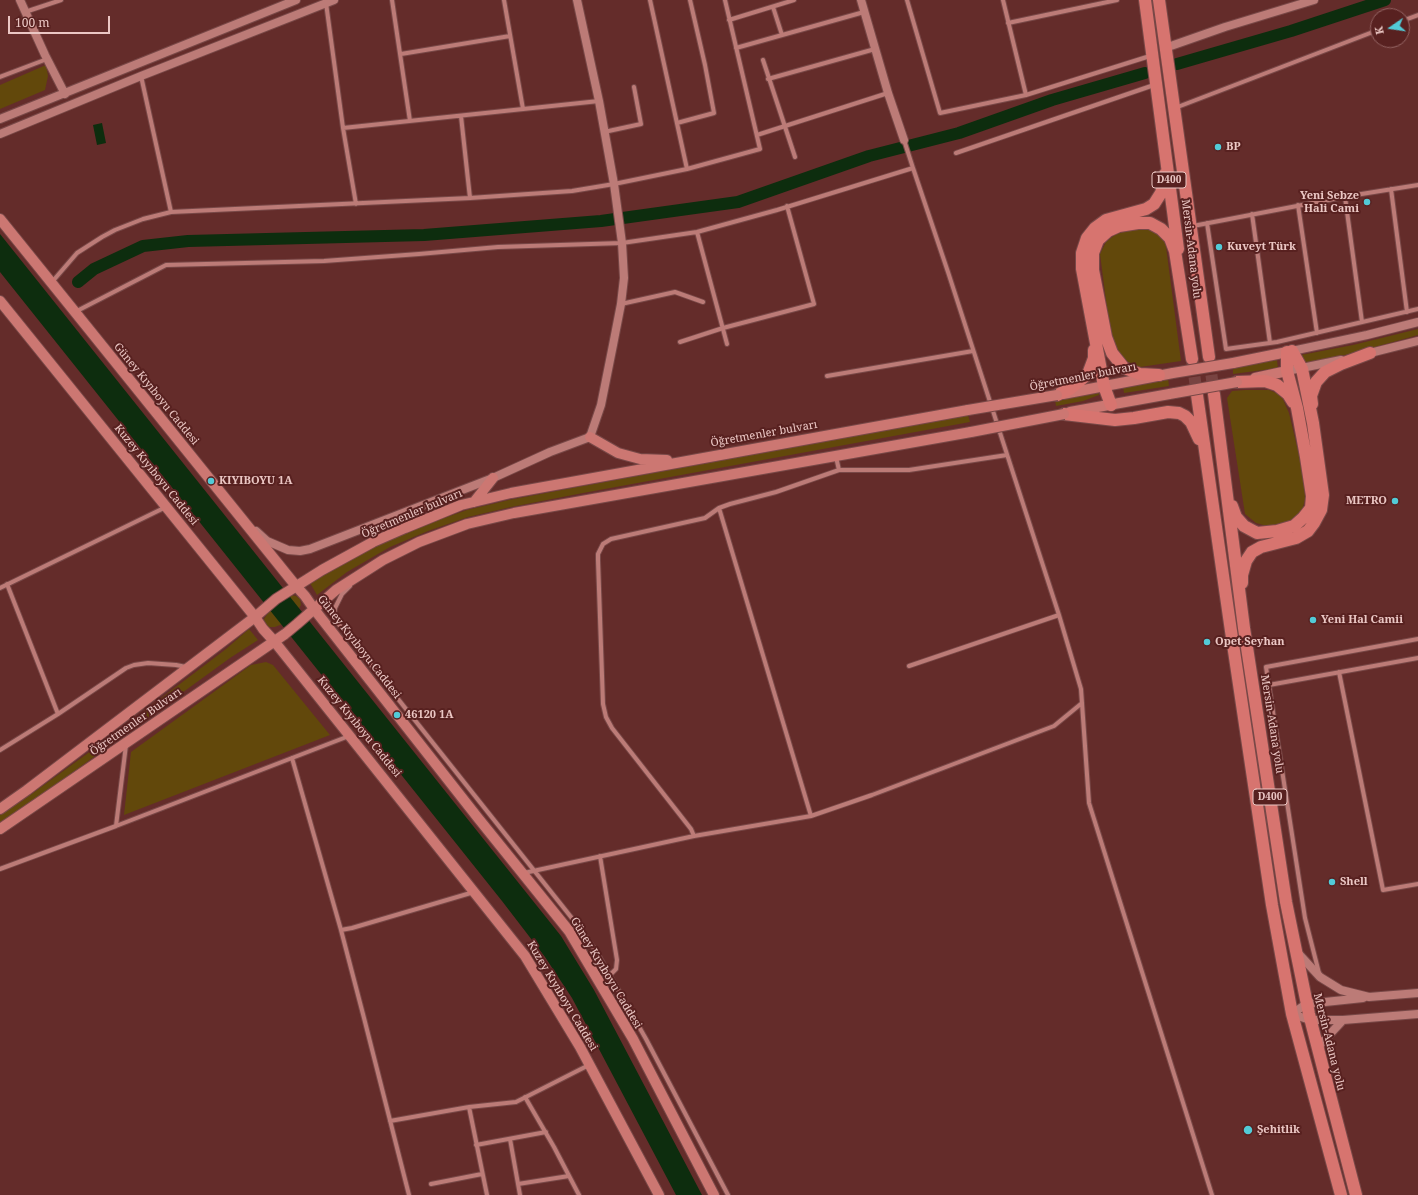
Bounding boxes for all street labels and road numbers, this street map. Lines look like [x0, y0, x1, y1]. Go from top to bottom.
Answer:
road number: D400 [1152, 172, 1186, 188]
street label: Mersin-Adana yolu [1178, 199, 1204, 299]
street label: Güney Kıyıboyu Caddesi [111, 340, 201, 448]
street label: Öğretmenler bulvarı [1029, 360, 1137, 394]
street label: Öğretmenler bulvarı [710, 418, 818, 450]
street label: Kuzey Kıyıboyu Caddesi [111, 422, 201, 528]
street label: Öğretmenler bulvarı [360, 487, 464, 541]
street label: Güney Kıyıboyu Caddesi [315, 593, 403, 701]
street label: Kuzey Kıyıboyu Caddesi [314, 674, 404, 780]
street label: Mersin-Adana yolu [1258, 674, 1286, 774]
street label: Öğretmenler Bulvarı [88, 685, 184, 759]
road number: D400 [1253, 789, 1287, 805]
street label: Güney Kıyıboyu Caddesi [567, 915, 645, 1031]
street label: Kuzey Kıyıboyu Caddesi [524, 939, 600, 1053]
street label: Mersin-Adana yolu [1311, 992, 1347, 1092]

